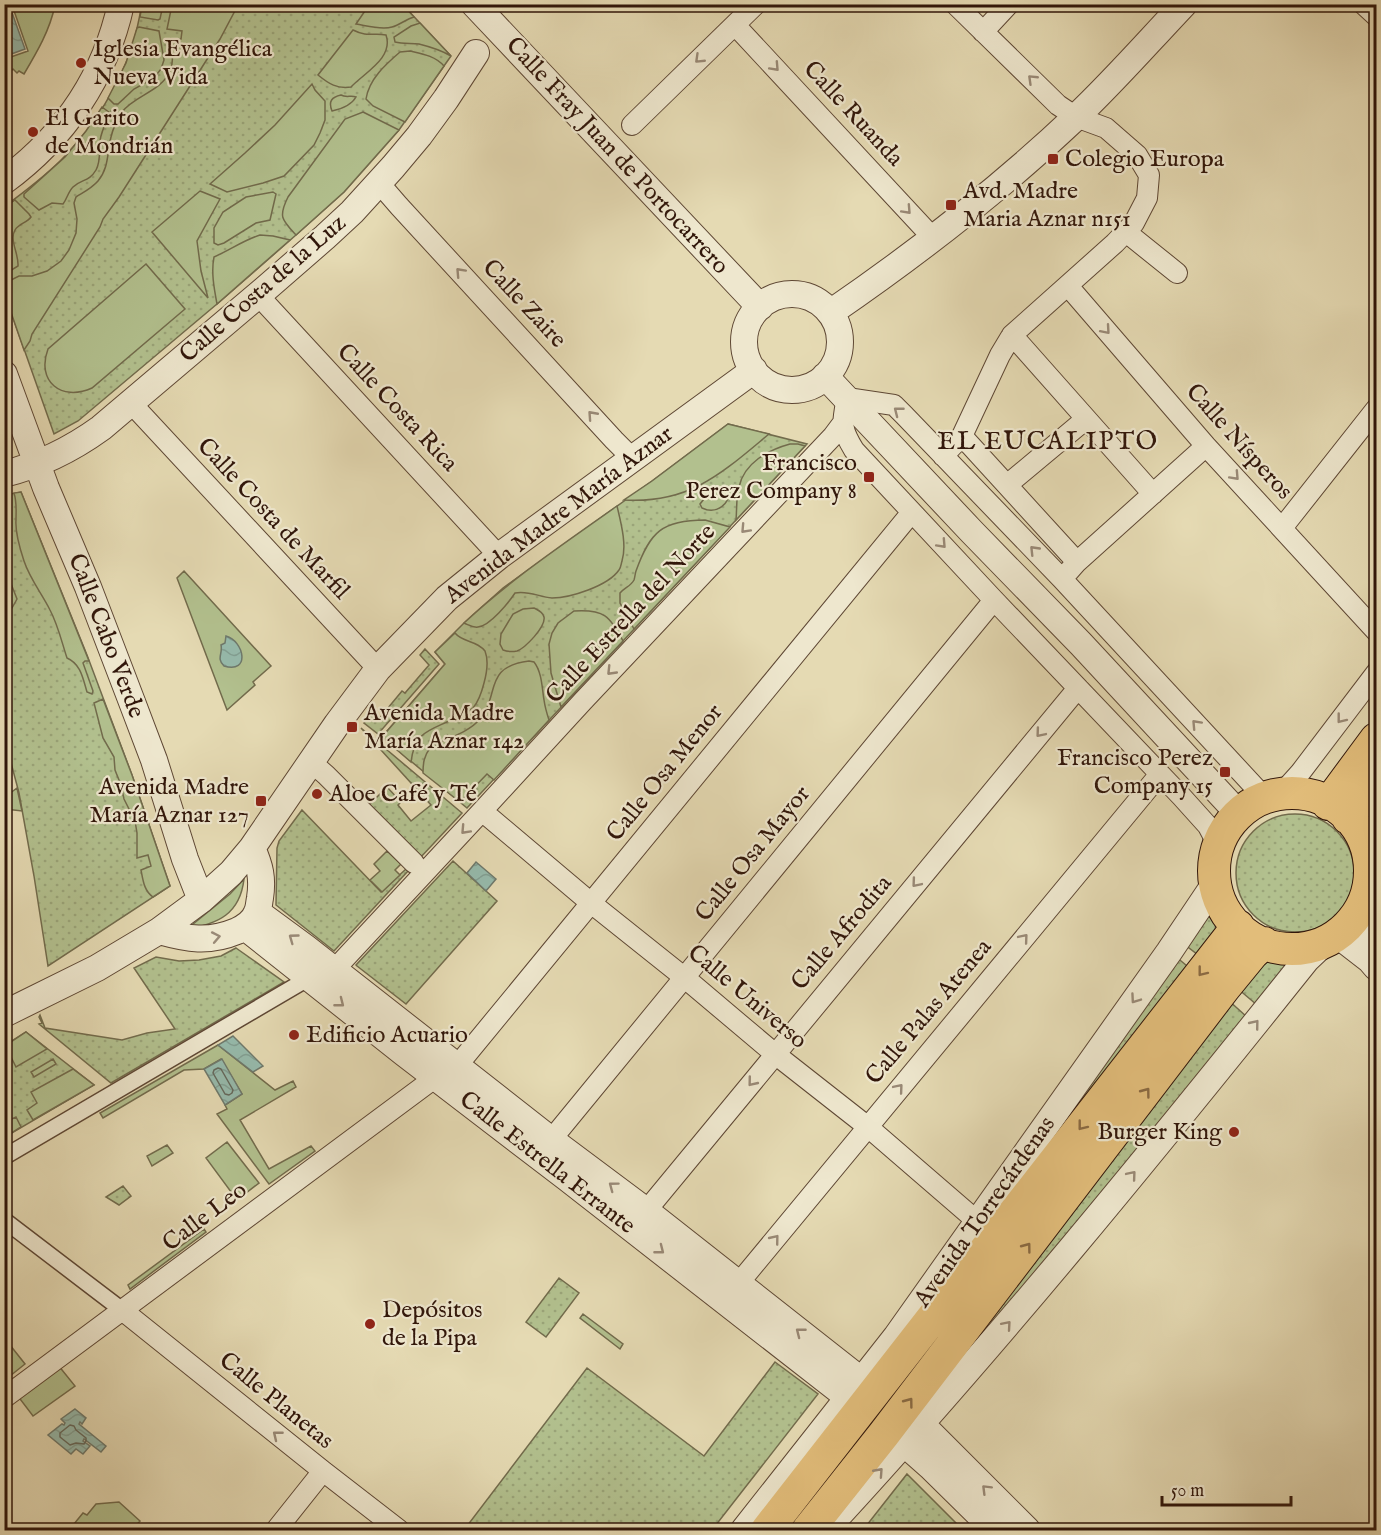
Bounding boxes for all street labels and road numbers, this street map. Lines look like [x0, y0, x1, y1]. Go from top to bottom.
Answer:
street label: Calle Fray Juan de Portocarrero [499, 31, 735, 281]
street label: Calle Ruanda [796, 55, 910, 174]
street label: Calle Costa de la Luz [173, 208, 353, 370]
street label: Calle Zaire [475, 253, 573, 355]
street label: Calle Costa Rica [330, 337, 465, 479]
street label: Calle Nísperos [1179, 377, 1299, 507]
street label: Avenida Madre María Aznar [438, 419, 680, 612]
street label: Calle Costa de Marfil [190, 431, 356, 607]
street label: Calle Estrella del Norte [539, 517, 723, 711]
street label: Calle Cabo Verde [60, 549, 152, 723]
street label: Calle Osa Menor [600, 698, 730, 848]
street label: Calle Osa Mayor [689, 779, 818, 928]
street label: Calle Afrodita [785, 868, 900, 997]
street label: Calle Palas Atenea [859, 932, 1000, 1091]
street label: Calle Universo [681, 938, 813, 1056]
street label: Calle Estrella Errante [453, 1085, 641, 1241]
street label: Avenida Torrecárdenas [907, 1110, 1063, 1314]
street label: Calle Leo [157, 1175, 254, 1259]
street label: Calle Planetas [212, 1345, 340, 1457]

